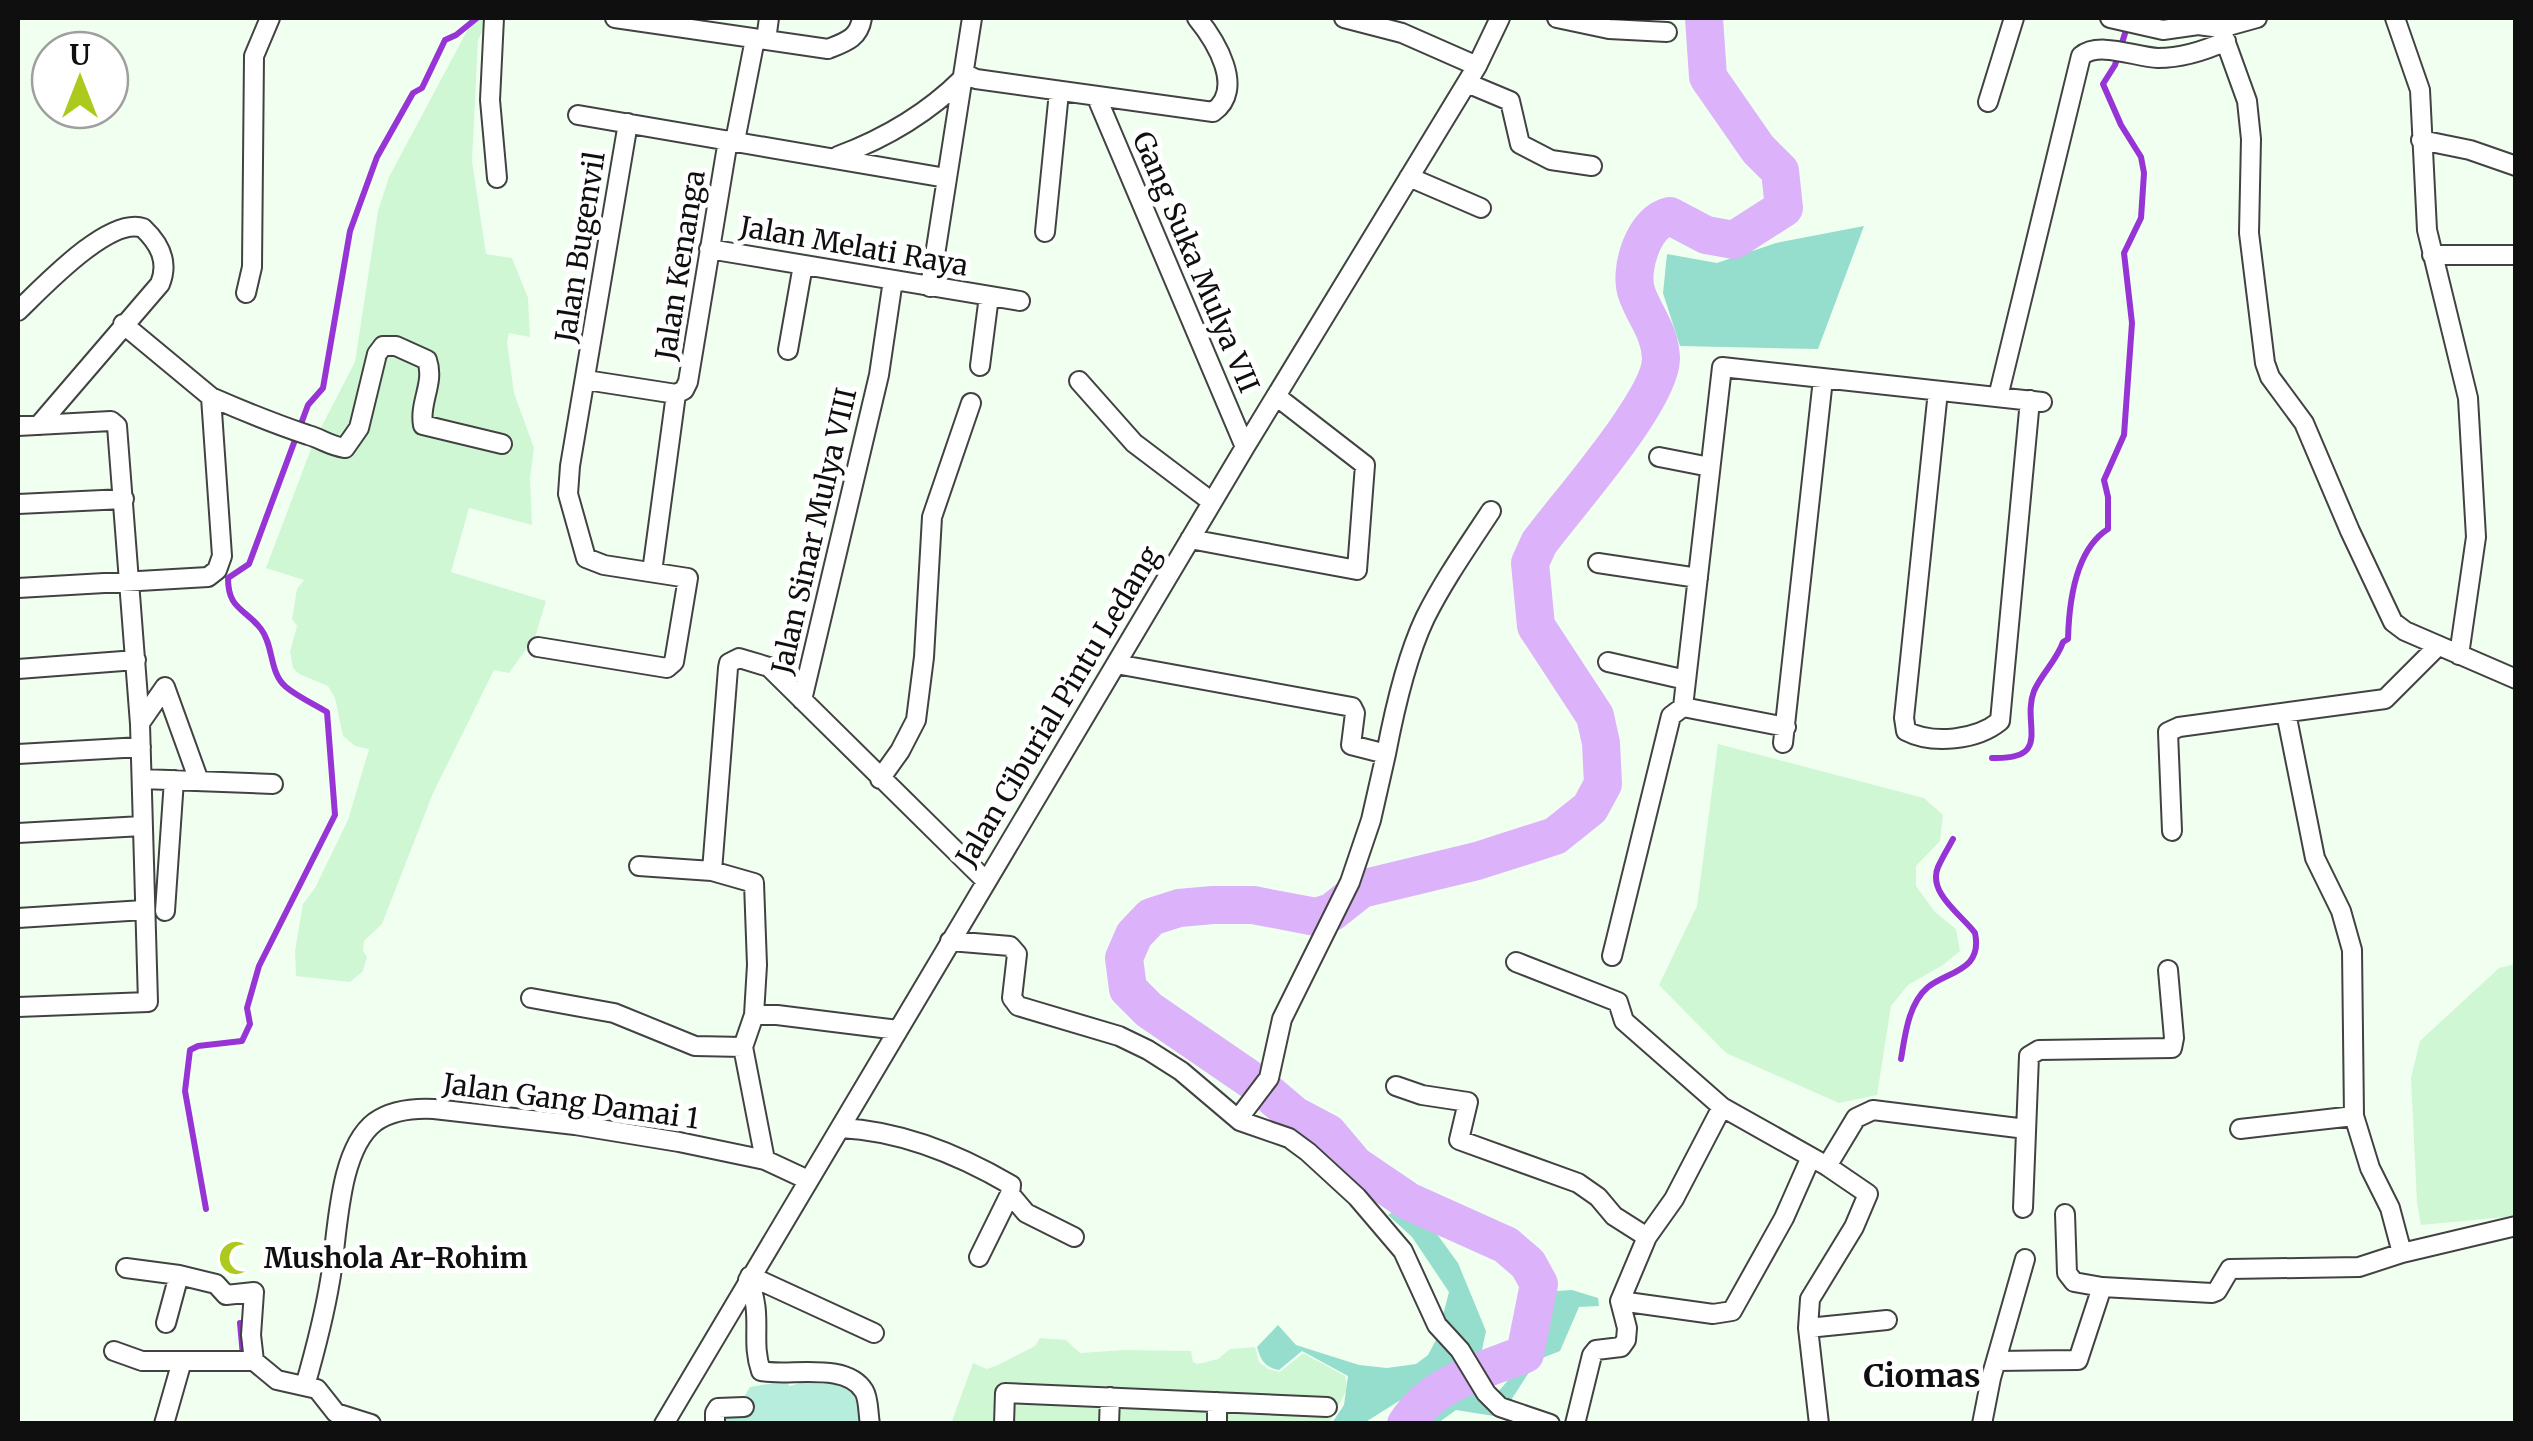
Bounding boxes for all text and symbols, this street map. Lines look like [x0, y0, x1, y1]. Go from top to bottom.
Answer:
north arrow [30, 30, 130, 130]
text: U [70, 37, 91, 73]
street label: Gang Suka Mulya VII [1125, 126, 1267, 398]
street label: Jalan Bugenvil [547, 149, 613, 346]
street label: Jalan Kenanga [647, 168, 713, 363]
street label: Jalan Melati Raya [736, 208, 971, 284]
street label: Jalan Sinar Mulya VIII [763, 384, 864, 679]
street label: Jalan Ciburial Pintu Ledang [948, 539, 1168, 873]
street label: Jalan Gang Damai 1 [440, 1065, 701, 1137]
mosque icon: Mushola Ar-Rohim [217, 1239, 255, 1277]
place label: Mushola Ar-Rohim [264, 1240, 528, 1276]
district label: Ciomas [1863, 1356, 1981, 1396]

